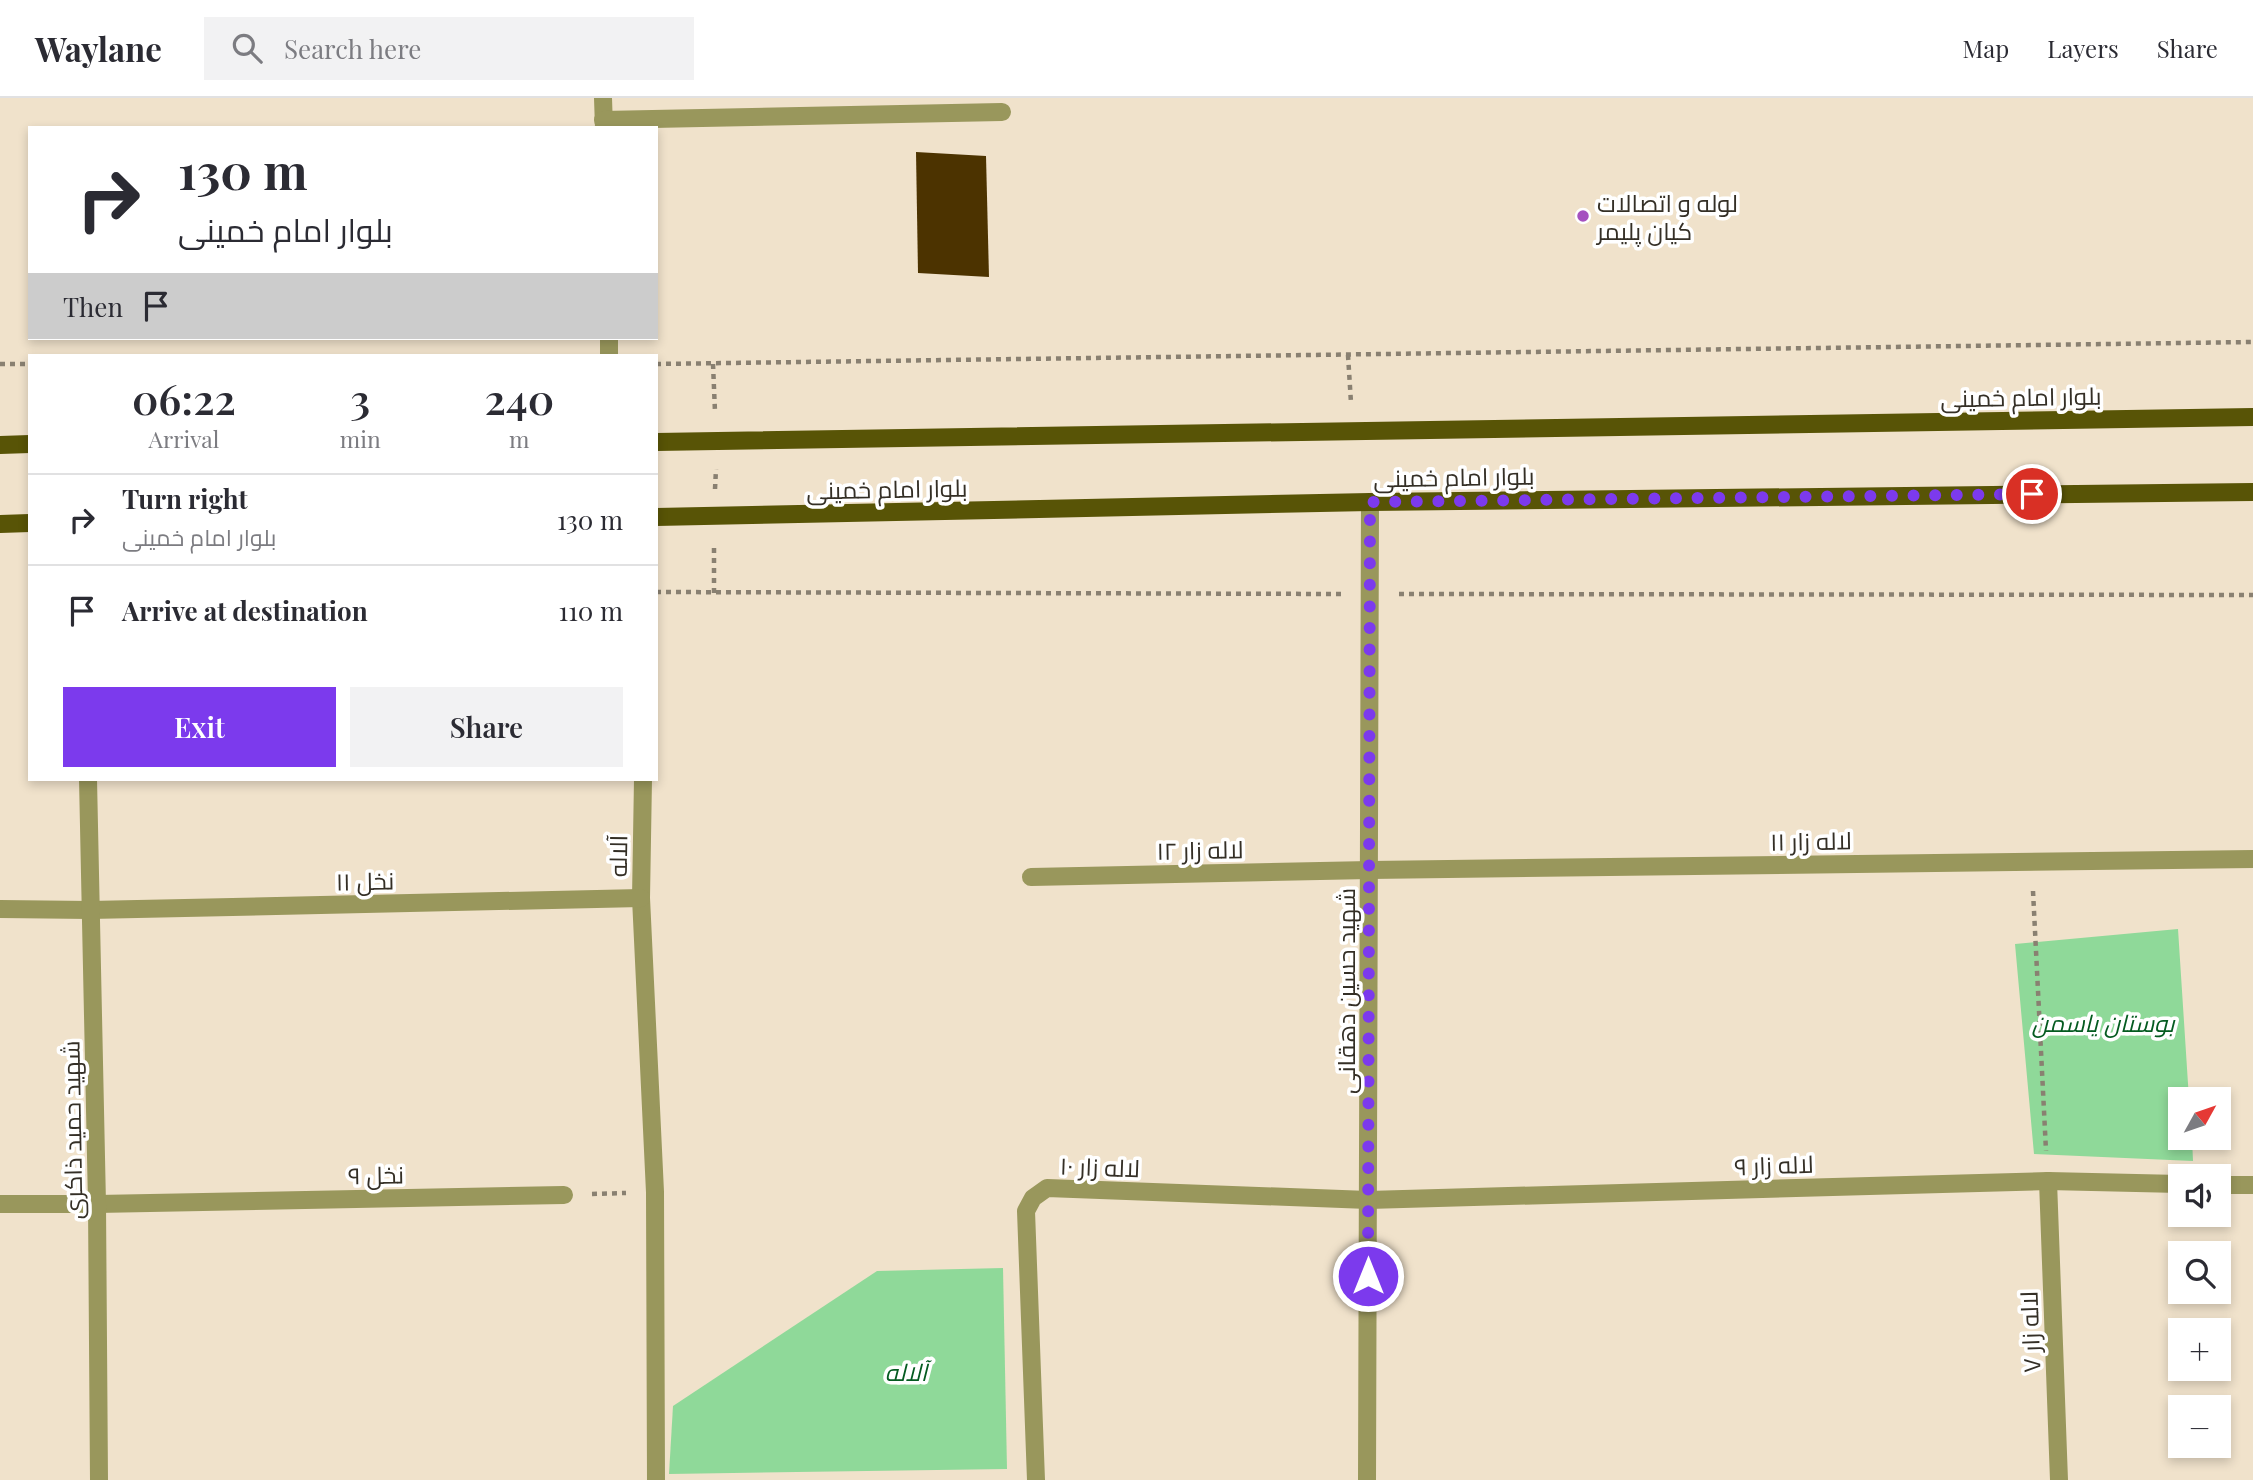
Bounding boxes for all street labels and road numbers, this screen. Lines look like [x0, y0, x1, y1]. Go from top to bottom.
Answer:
street label: بلوار امام خمینی [1940, 379, 2102, 415]
street label: بلوار امام خمینی [1373, 459, 1535, 495]
street label: بلوار امام خمینی [806, 471, 968, 507]
street label: لاله زار ۱۱ [1770, 823, 1852, 857]
street label: لاله زار ۱۲ [1156, 832, 1244, 866]
street label: آلاله [601, 834, 633, 877]
street label: نخل ۱۱ [335, 863, 395, 897]
street label: شهید حسین دهقانی [1329, 888, 1361, 1094]
street label: شهید حمید ذاکری [53, 1040, 89, 1220]
street label: لاله زار ۹ [1734, 1147, 1814, 1181]
street label: لاله زار ۱۰ [1059, 1149, 1141, 1183]
street label: نخل ۹ [348, 1158, 404, 1190]
street label: لاله زار ۷ [2012, 1290, 2046, 1374]

